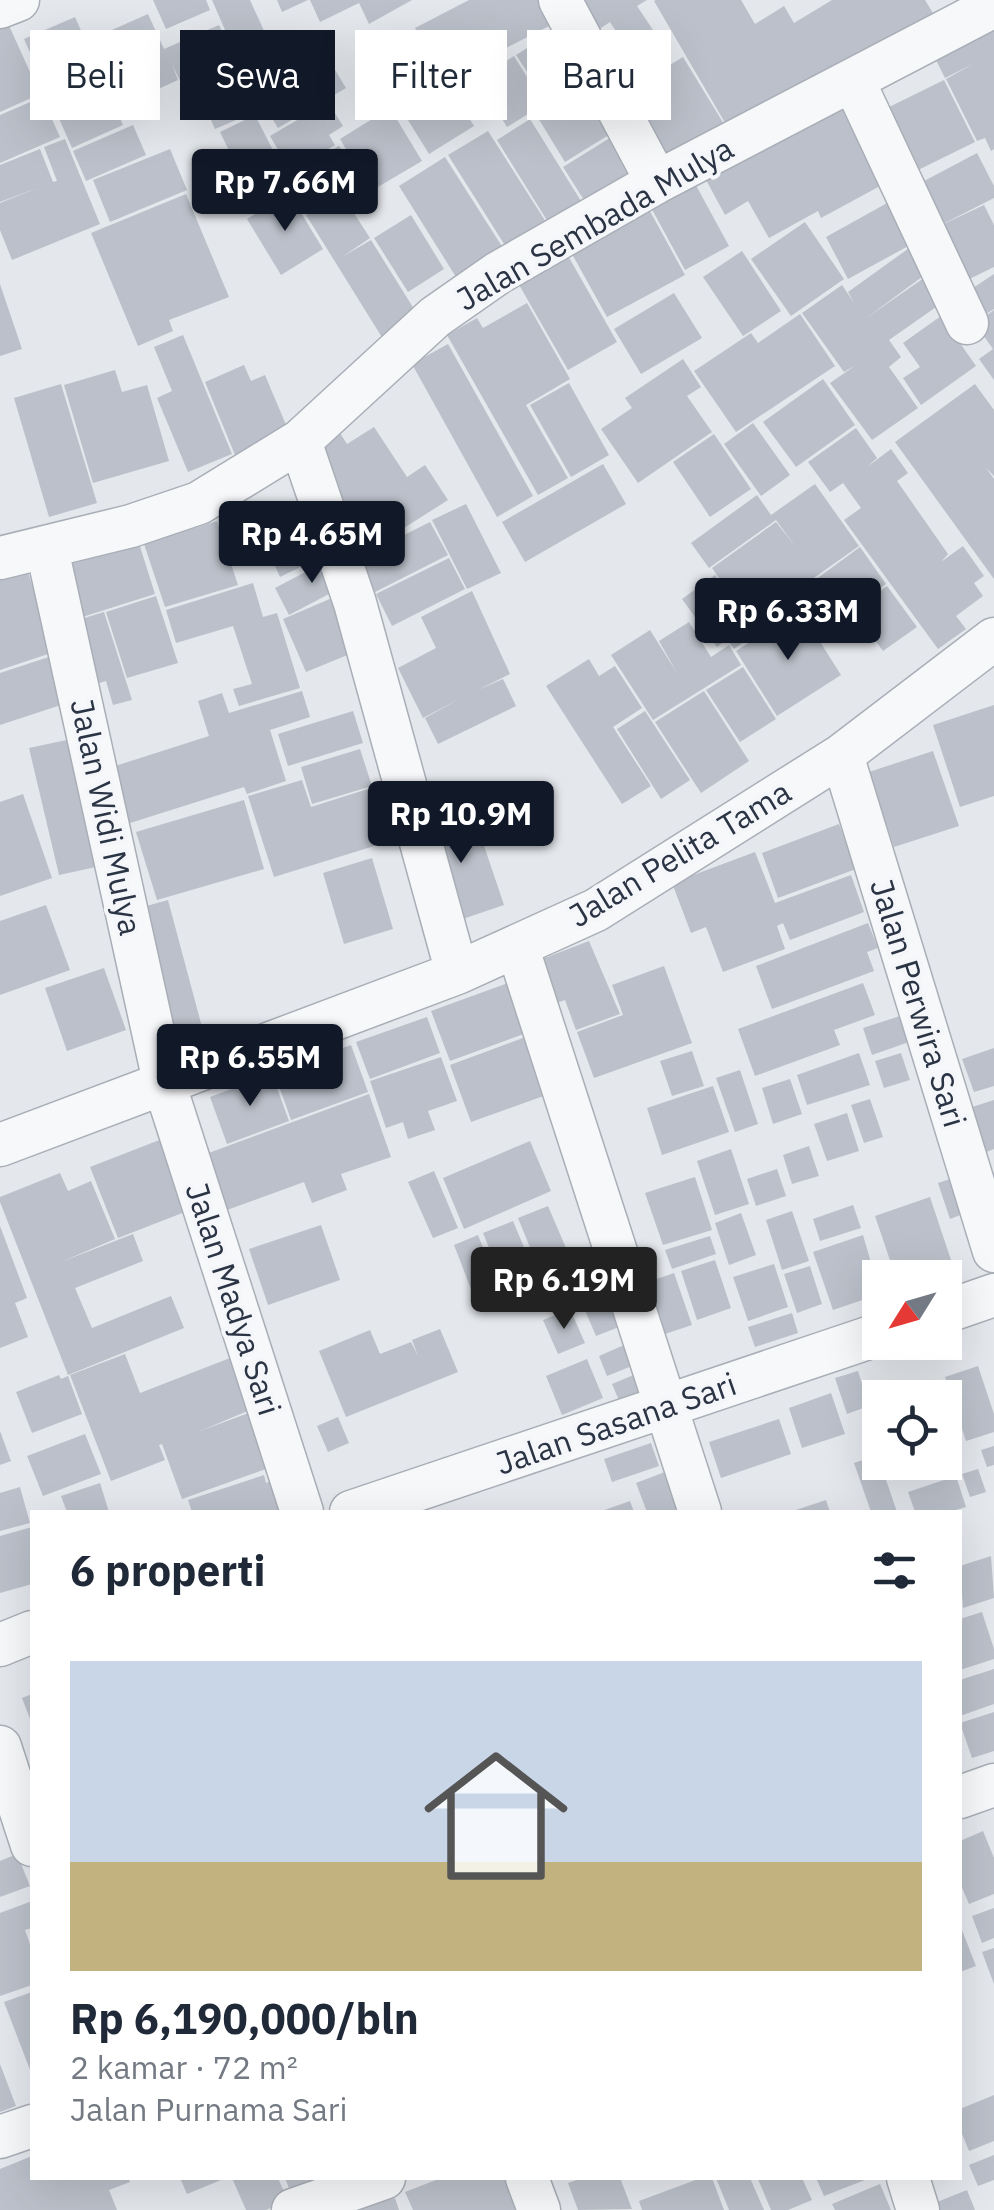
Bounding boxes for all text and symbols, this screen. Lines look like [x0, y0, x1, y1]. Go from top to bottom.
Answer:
chip: Beli [30, 30, 160, 120]
chip: Sewa [180, 30, 335, 120]
chip: Filter [355, 30, 507, 120]
chip: Baru [527, 30, 671, 120]
street label: Jalan Sembada Mulya [448, 127, 741, 320]
pin: Rp 7.66M [182, 149, 388, 234]
text: Rp 7.66M [214, 160, 356, 202]
pin: Rp 4.65M [209, 501, 415, 586]
text: Rp 4.65M [241, 512, 383, 554]
pin: Rp 6.33M [685, 578, 891, 663]
text: Rp 6.33M [717, 589, 859, 631]
street label: Jalan Widi Mulya [61, 695, 153, 939]
street label: Jalan Pelita Tama [561, 770, 798, 936]
pin: Rp 10.9M [358, 781, 564, 866]
text: Rp 10.9M [390, 792, 532, 834]
street label: Jalan Perwira Sari [861, 873, 977, 1132]
pin: Rp 6.55M [147, 1024, 353, 1109]
text: Rp 6.55M [179, 1035, 321, 1077]
street label: Jalan Madya Sari [177, 1177, 291, 1420]
pin: Rp 6.19M [461, 1247, 667, 1332]
text: Rp 6.19M [493, 1258, 635, 1300]
north arrow [862, 1260, 962, 1360]
map controls [862, 1260, 962, 1480]
street label: Jalan Sasana Sari [490, 1362, 741, 1484]
button: locate [862, 1380, 962, 1480]
text: 6 properti [70, 1543, 265, 1598]
icon: filters [867, 1543, 922, 1598]
icon: home [406, 1726, 586, 1906]
text: Rp 6,190,000/bln [70, 1991, 419, 2046]
text: 2 kamar · 72 m² [70, 2046, 298, 2088]
text: Jalan Purnama Sari [70, 2088, 348, 2130]

